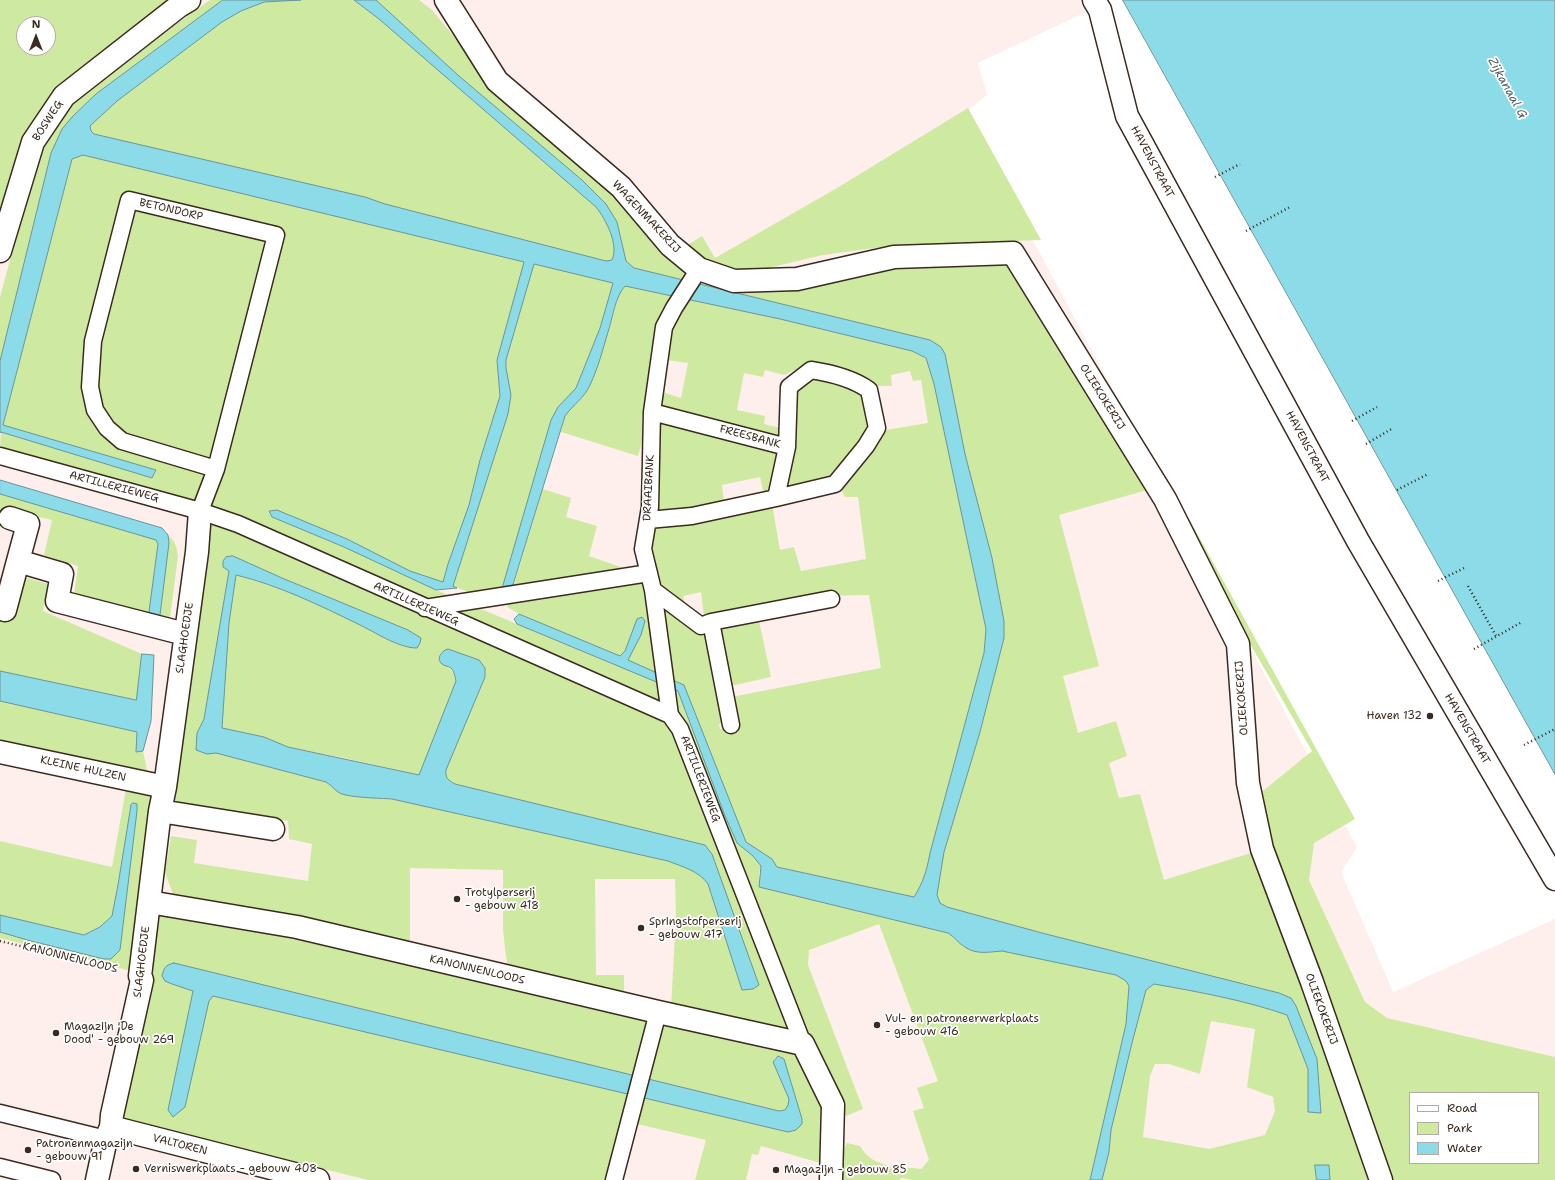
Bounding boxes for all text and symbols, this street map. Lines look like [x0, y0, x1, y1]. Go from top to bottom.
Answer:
north arrow [16, 16, 56, 56]
text: N [32, 17, 40, 32]
water label: Zijkanaal G [1484, 55, 1530, 121]
street label: BOSWEG [30, 98, 66, 144]
street label: HAVENSTRAAT [1127, 124, 1177, 200]
street label: WAGENMAKERIJ [609, 178, 683, 256]
street label: BETONDORP [138, 196, 204, 224]
street label: OLIEKOKERIJ [1077, 362, 1127, 432]
street label: HAVENSTRAAT [1282, 409, 1332, 485]
street label: FREESBANK [718, 422, 782, 452]
street label: DRAAIBANK [641, 455, 657, 521]
street label: ARTILLERIEWEG [68, 469, 160, 505]
street label: ARTILLERIEWEG [371, 579, 461, 629]
street label: SLAGHOEDJE [173, 602, 197, 674]
street label: OLIEKOKERIJ [1233, 660, 1251, 736]
street label: HAVENSTRAAT [1441, 691, 1493, 767]
place label: Haven 132 [1367, 709, 1422, 723]
marker: Haven 132 [1425, 711, 1435, 721]
street label: ARTILLERIEWEG [677, 734, 723, 824]
street label: KLEINE HULZEN [39, 753, 127, 785]
place label: Trotylperserij - gebouw 418 [465, 886, 539, 912]
marker: Trotylperserij - gebouw 418 [452, 894, 462, 904]
place label: Springstofperserij - gebouw 417 [649, 915, 741, 941]
marker: Springstofperserij - gebouw 417 [636, 923, 646, 933]
street label: SLAGHOEDJE [131, 926, 153, 998]
street label: KANONNENLOODS [21, 940, 119, 976]
street label: KANONNENLOODS [428, 953, 526, 987]
street label: OLIEKOKERIJ [1302, 971, 1340, 1047]
place label: Vul- en patroneerwerkplaats - gebouw 416 [885, 1012, 1039, 1038]
place label: Magazijn 'De Dood' - gebouw 269 [64, 1020, 174, 1046]
marker: Vul- en patroneerwerkplaats - gebouw 416 [872, 1020, 882, 1030]
marker: Magazijn 'De Dood' - gebouw 269 [51, 1028, 61, 1038]
legend [1409, 1092, 1539, 1164]
text: Road [1447, 1100, 1477, 1116]
text: Park [1447, 1120, 1473, 1136]
street label: VALTOREN [151, 1132, 209, 1158]
place label: Patronenmagazijn - gebouw 91 [36, 1137, 133, 1163]
text: Water [1447, 1140, 1482, 1156]
marker: Patronenmagazijn - gebouw 91 [23, 1145, 33, 1155]
place label: Verniswerkplaats - gebouw 408 [144, 1162, 317, 1176]
place label: Magazijn - gebouw 85 [784, 1163, 906, 1177]
marker: Verniswerkplaats - gebouw 408 [131, 1164, 141, 1174]
marker: Magazijn - gebouw 85 [771, 1165, 781, 1175]

